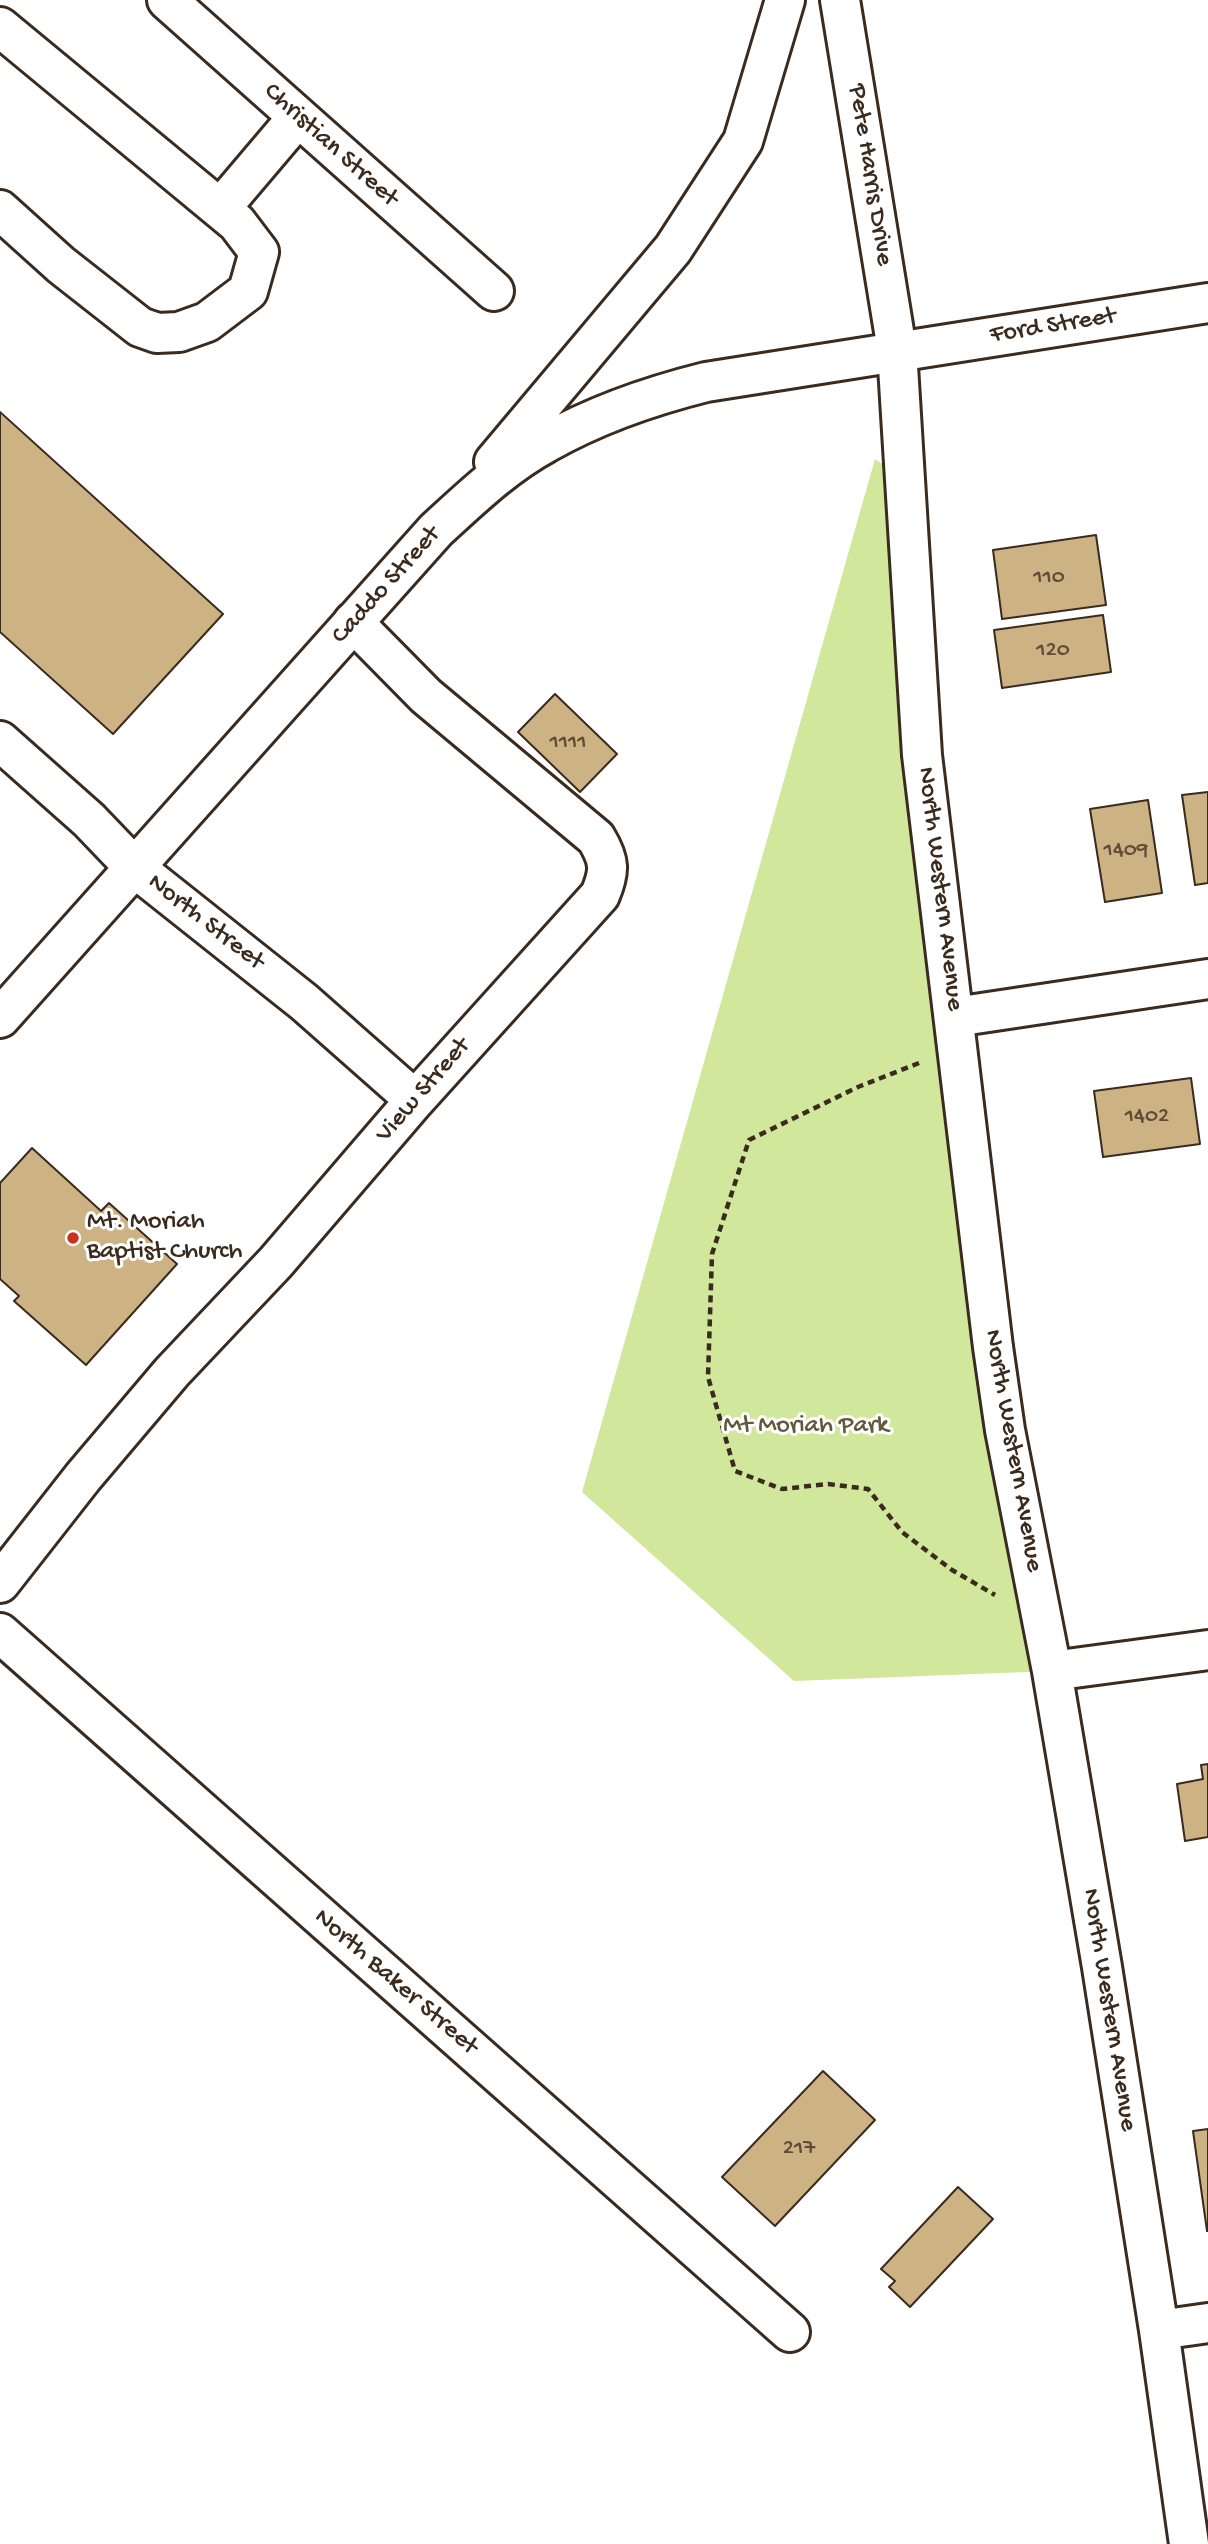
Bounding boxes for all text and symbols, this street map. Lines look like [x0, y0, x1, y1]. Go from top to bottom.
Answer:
street label: Christian Street [256, 77, 404, 215]
street label: Pete Harris Drive [839, 82, 899, 268]
street label: Ford Street [988, 302, 1118, 352]
street label: Caddo Street [326, 521, 448, 651]
house number: 110 [1033, 564, 1065, 592]
house number: 120 [1036, 637, 1070, 665]
house number: 1111 [549, 729, 587, 757]
street label: North Western Avenue [909, 765, 969, 1013]
house number: 1409 [1104, 837, 1148, 865]
street label: North Street [140, 868, 270, 978]
street label: View Street [370, 1032, 478, 1150]
house number: 1402 [1125, 1103, 1169, 1131]
place label: Mt. Moriah Baptist Church [87, 1207, 242, 1268]
marker: Mt. Moriah Baptist Church [65, 1230, 81, 1246]
street label: North Western Avenue [975, 1327, 1049, 1575]
park label: Mt Moriah Park [723, 1411, 889, 1443]
street label: North Western Avenue [1073, 1886, 1143, 2134]
street label: North Baker Street [306, 1903, 484, 2063]
house number: 217 [783, 2135, 815, 2163]

